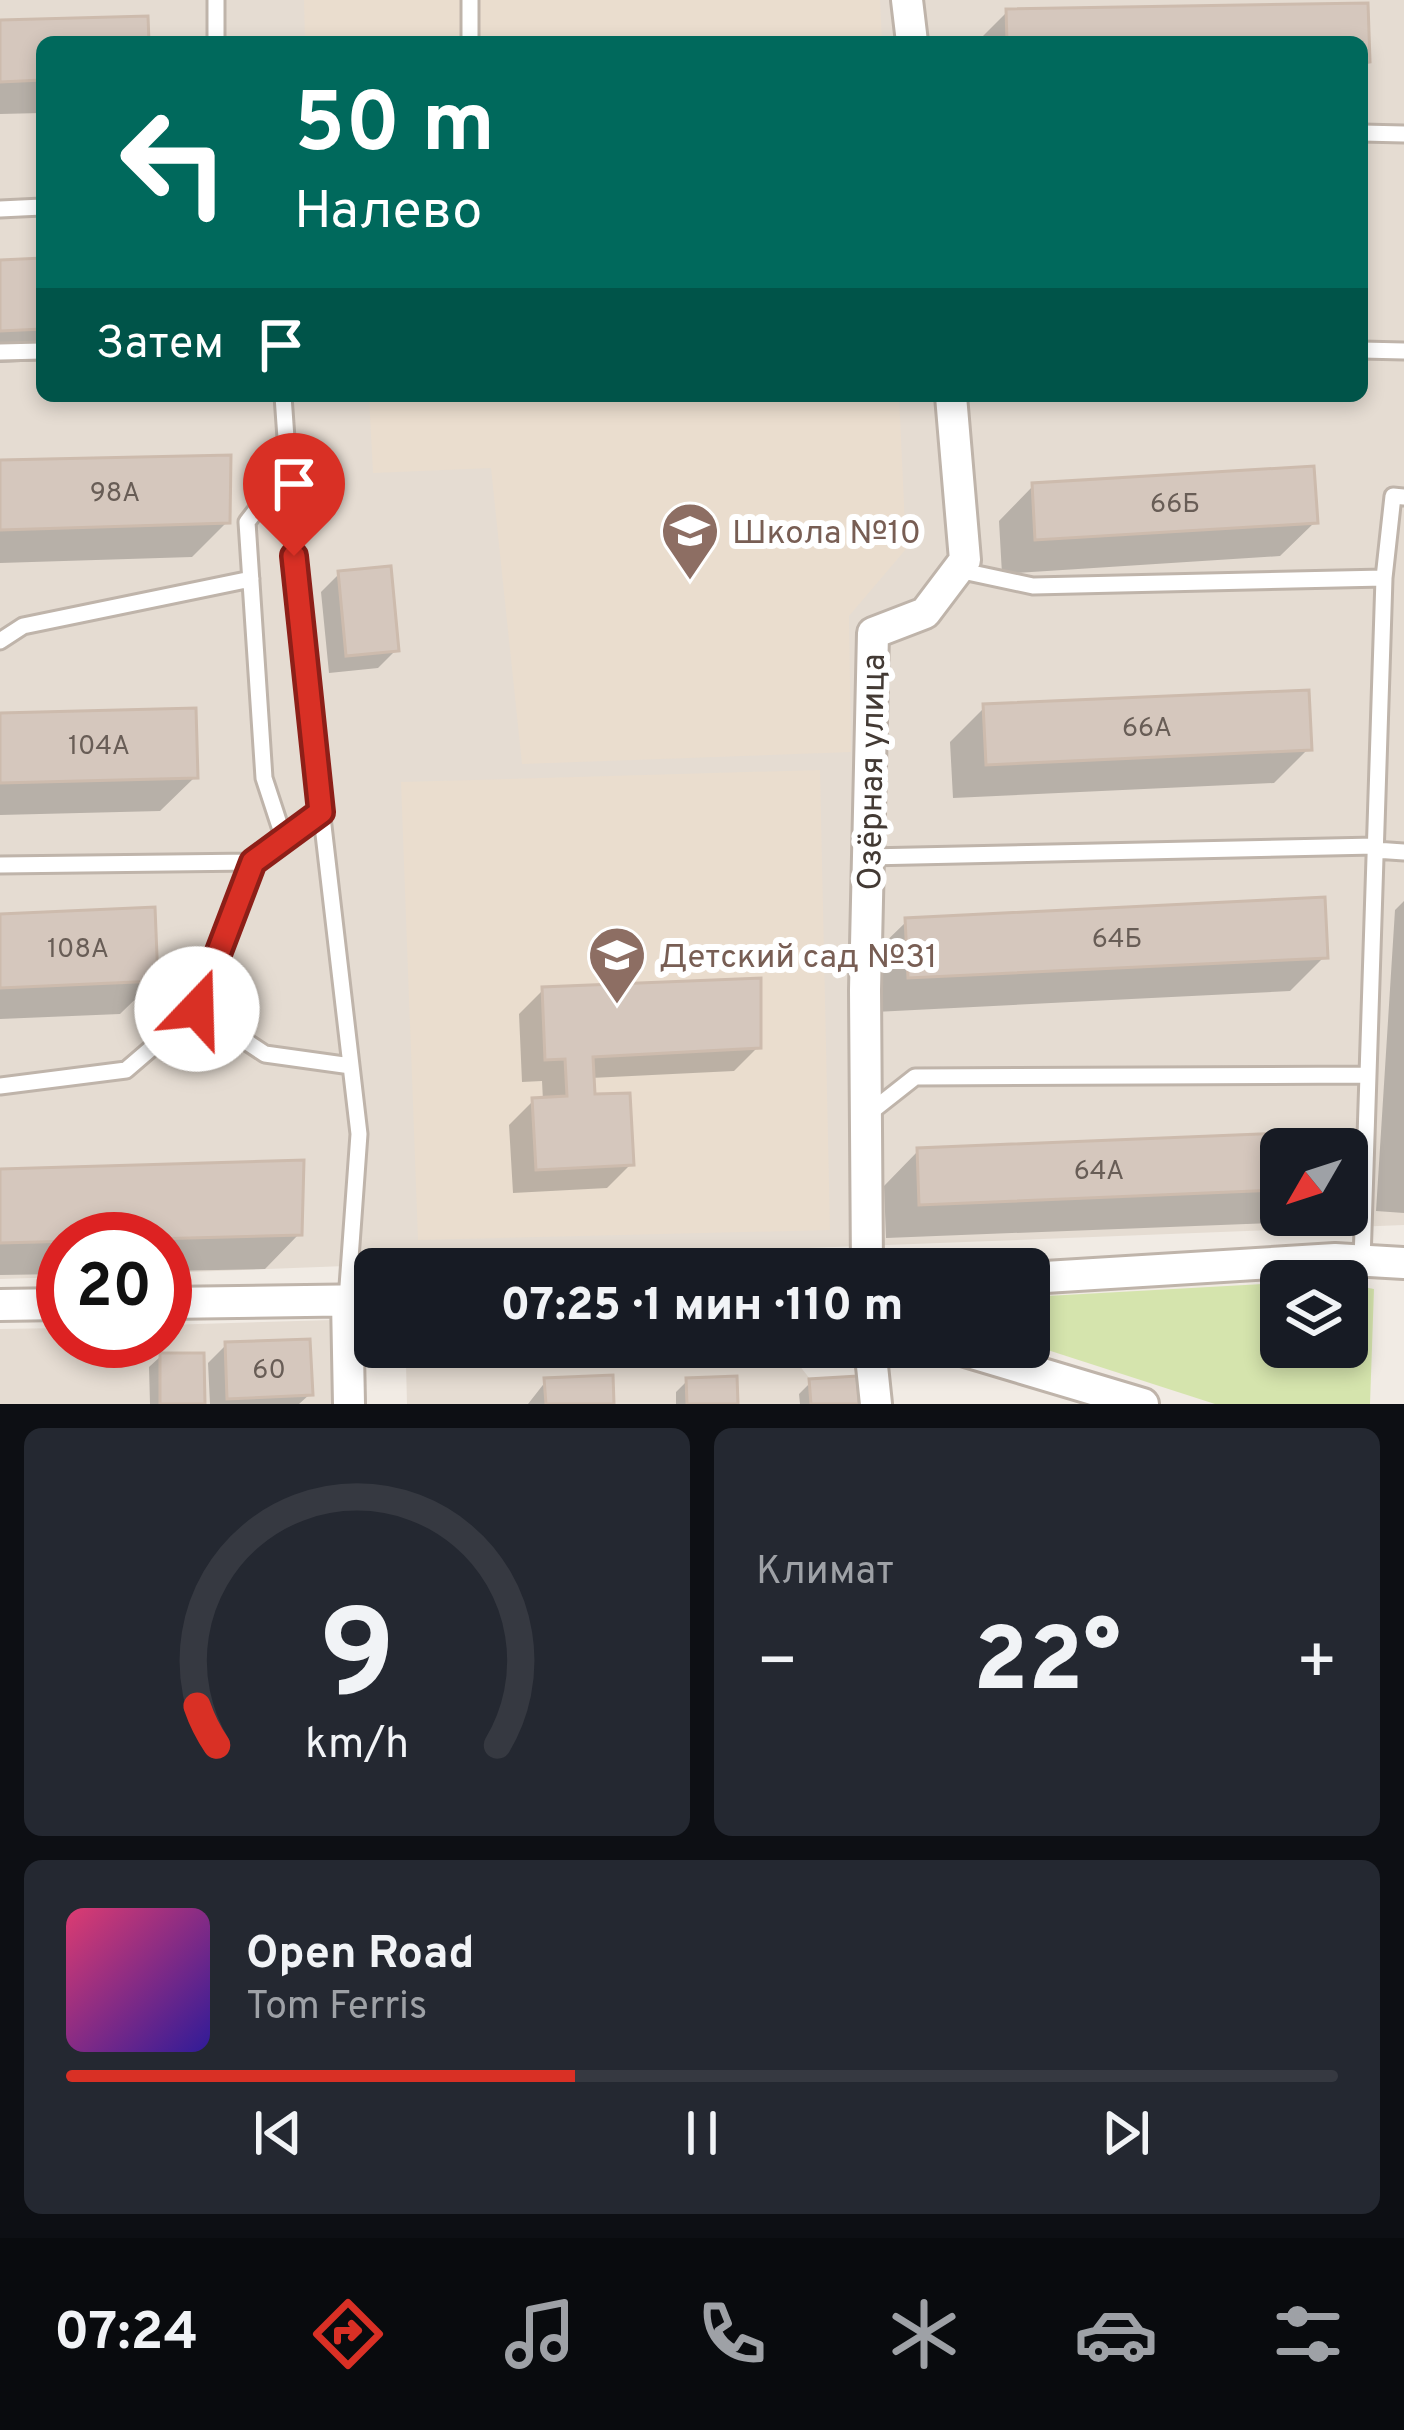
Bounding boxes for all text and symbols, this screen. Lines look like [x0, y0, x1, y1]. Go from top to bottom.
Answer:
text: 50 m [294, 75, 495, 181]
icon: left [96, 84, 252, 240]
text: Налево [294, 179, 482, 248]
icon: arrive [248, 312, 314, 378]
text: Затем [96, 317, 224, 374]
pin [243, 433, 345, 556]
icon: arrive [261, 451, 327, 517]
house number: 98А [90, 477, 140, 511]
house number: 66Б [1150, 488, 1200, 522]
school or university icon: Школа №10 [659, 500, 721, 582]
place label: Школа №10 [732, 514, 921, 556]
street label: Озёрная улица [851, 653, 897, 891]
house number: 66А [1122, 712, 1172, 746]
house number: 104А [68, 730, 130, 764]
house number: 64Б [1092, 923, 1142, 957]
school or university icon: Детский сад №31 [586, 924, 648, 1006]
house number: 108А [47, 933, 109, 967]
place label: Детский сад №31 [659, 938, 937, 980]
position arrow [134, 946, 260, 1072]
north arrow [1260, 1128, 1368, 1236]
map controls [1260, 1128, 1368, 1368]
house number: 64А [1074, 1155, 1124, 1189]
speed limit sign: 20 [36, 1212, 192, 1368]
button: layers [1260, 1260, 1368, 1368]
text: 07:25 · 1 мин · 110 m [501, 1279, 903, 1336]
house number: 60 [252, 1354, 286, 1388]
text: Климат [756, 1549, 894, 1598]
text: 9 [319, 1584, 395, 1742]
text: 22° [973, 1609, 1121, 1722]
text: − [756, 1624, 799, 1707]
text: + [1295, 1624, 1338, 1707]
text: km/h [305, 1719, 409, 1773]
text: Open Road [246, 1927, 474, 1984]
text: Tom Ferris [246, 1984, 427, 2033]
icon: previous [245, 2100, 311, 2166]
icon: pause [669, 2100, 735, 2166]
icon: next [1093, 2100, 1159, 2166]
icon: directions [306, 2292, 390, 2376]
icon: music [498, 2292, 582, 2376]
icon: phone [690, 2292, 774, 2376]
icon: climate [882, 2292, 966, 2376]
icon: car [1074, 2292, 1158, 2376]
icon: filters [1266, 2292, 1350, 2376]
text: 07:24 [54, 2300, 198, 2369]

